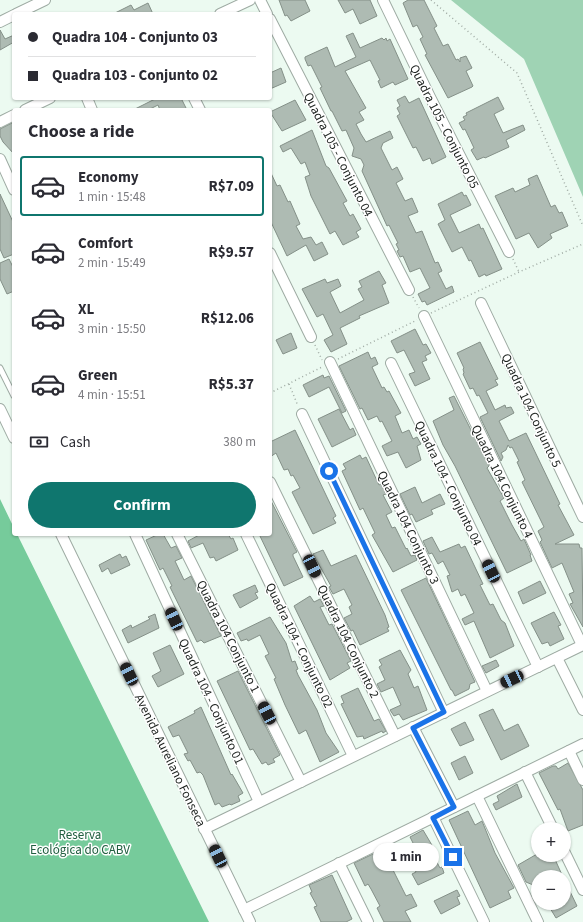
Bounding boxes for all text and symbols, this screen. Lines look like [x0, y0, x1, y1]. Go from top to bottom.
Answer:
text: Quadra 104 - Conjunto 03 [52, 27, 218, 48]
street label: Quadra 105 - Conjunto 05 [405, 61, 483, 192]
text: Quadra 103 - Conjunto 02 [52, 65, 218, 86]
street label: Quadra 105 - Conjunto 04 [299, 89, 378, 220]
text: Choose a ride [28, 119, 134, 144]
text: Economy [78, 167, 139, 188]
icon: car [30, 168, 66, 204]
text: R$7.09 [209, 176, 254, 197]
text: 1 min · 15:48 [78, 188, 146, 206]
text: Comfort [78, 233, 133, 254]
icon: car [30, 234, 66, 270]
text: R$9.57 [209, 242, 254, 263]
text: 2 min · 15:49 [78, 254, 146, 272]
text: XL [78, 299, 94, 320]
icon: car [30, 300, 66, 336]
text: R$12.06 [201, 308, 254, 329]
text: 3 min · 15:50 [78, 320, 146, 338]
street label: Quadra 104 Conjunto 5 [497, 350, 565, 470]
text: Green [78, 365, 118, 386]
icon: car [30, 366, 66, 402]
text: R$5.37 [209, 374, 254, 395]
text: 4 min · 15:51 [78, 386, 146, 404]
street label: Quadra 104 - Conjunto 04 [410, 418, 486, 550]
street label: Quadra 104 Conjunto 4 [467, 422, 538, 542]
icon: cash [28, 431, 50, 453]
text: Cash [60, 432, 91, 453]
text: 380 m [223, 433, 256, 451]
route start [320, 462, 338, 480]
street label: Quadra 104 Conjunto 3 [373, 468, 443, 587]
button: Confirm [28, 482, 256, 528]
car [301, 553, 323, 579]
car [480, 558, 502, 584]
street label: Quadra 104 Conjunto 1 [192, 577, 264, 696]
street label: Quadra 104 - Conjunto 02 [261, 580, 337, 711]
street label: Quadra 104 Conjunto 2 [313, 582, 383, 701]
car [163, 606, 185, 632]
street label: Quadra 104 - Conjunto 01 [174, 635, 248, 767]
car [118, 661, 140, 687]
car [499, 668, 525, 690]
street label: Avenida Aureliano Fonseca [130, 691, 210, 830]
car [256, 700, 278, 726]
map controls [531, 822, 571, 910]
button: + [531, 822, 571, 862]
park label: Reserva Ecológica do CABV [30, 826, 130, 859]
car [207, 843, 229, 869]
callout: 1 min [373, 843, 439, 871]
text: 1 min [390, 848, 422, 866]
route end [444, 848, 462, 866]
button: − [531, 870, 571, 910]

